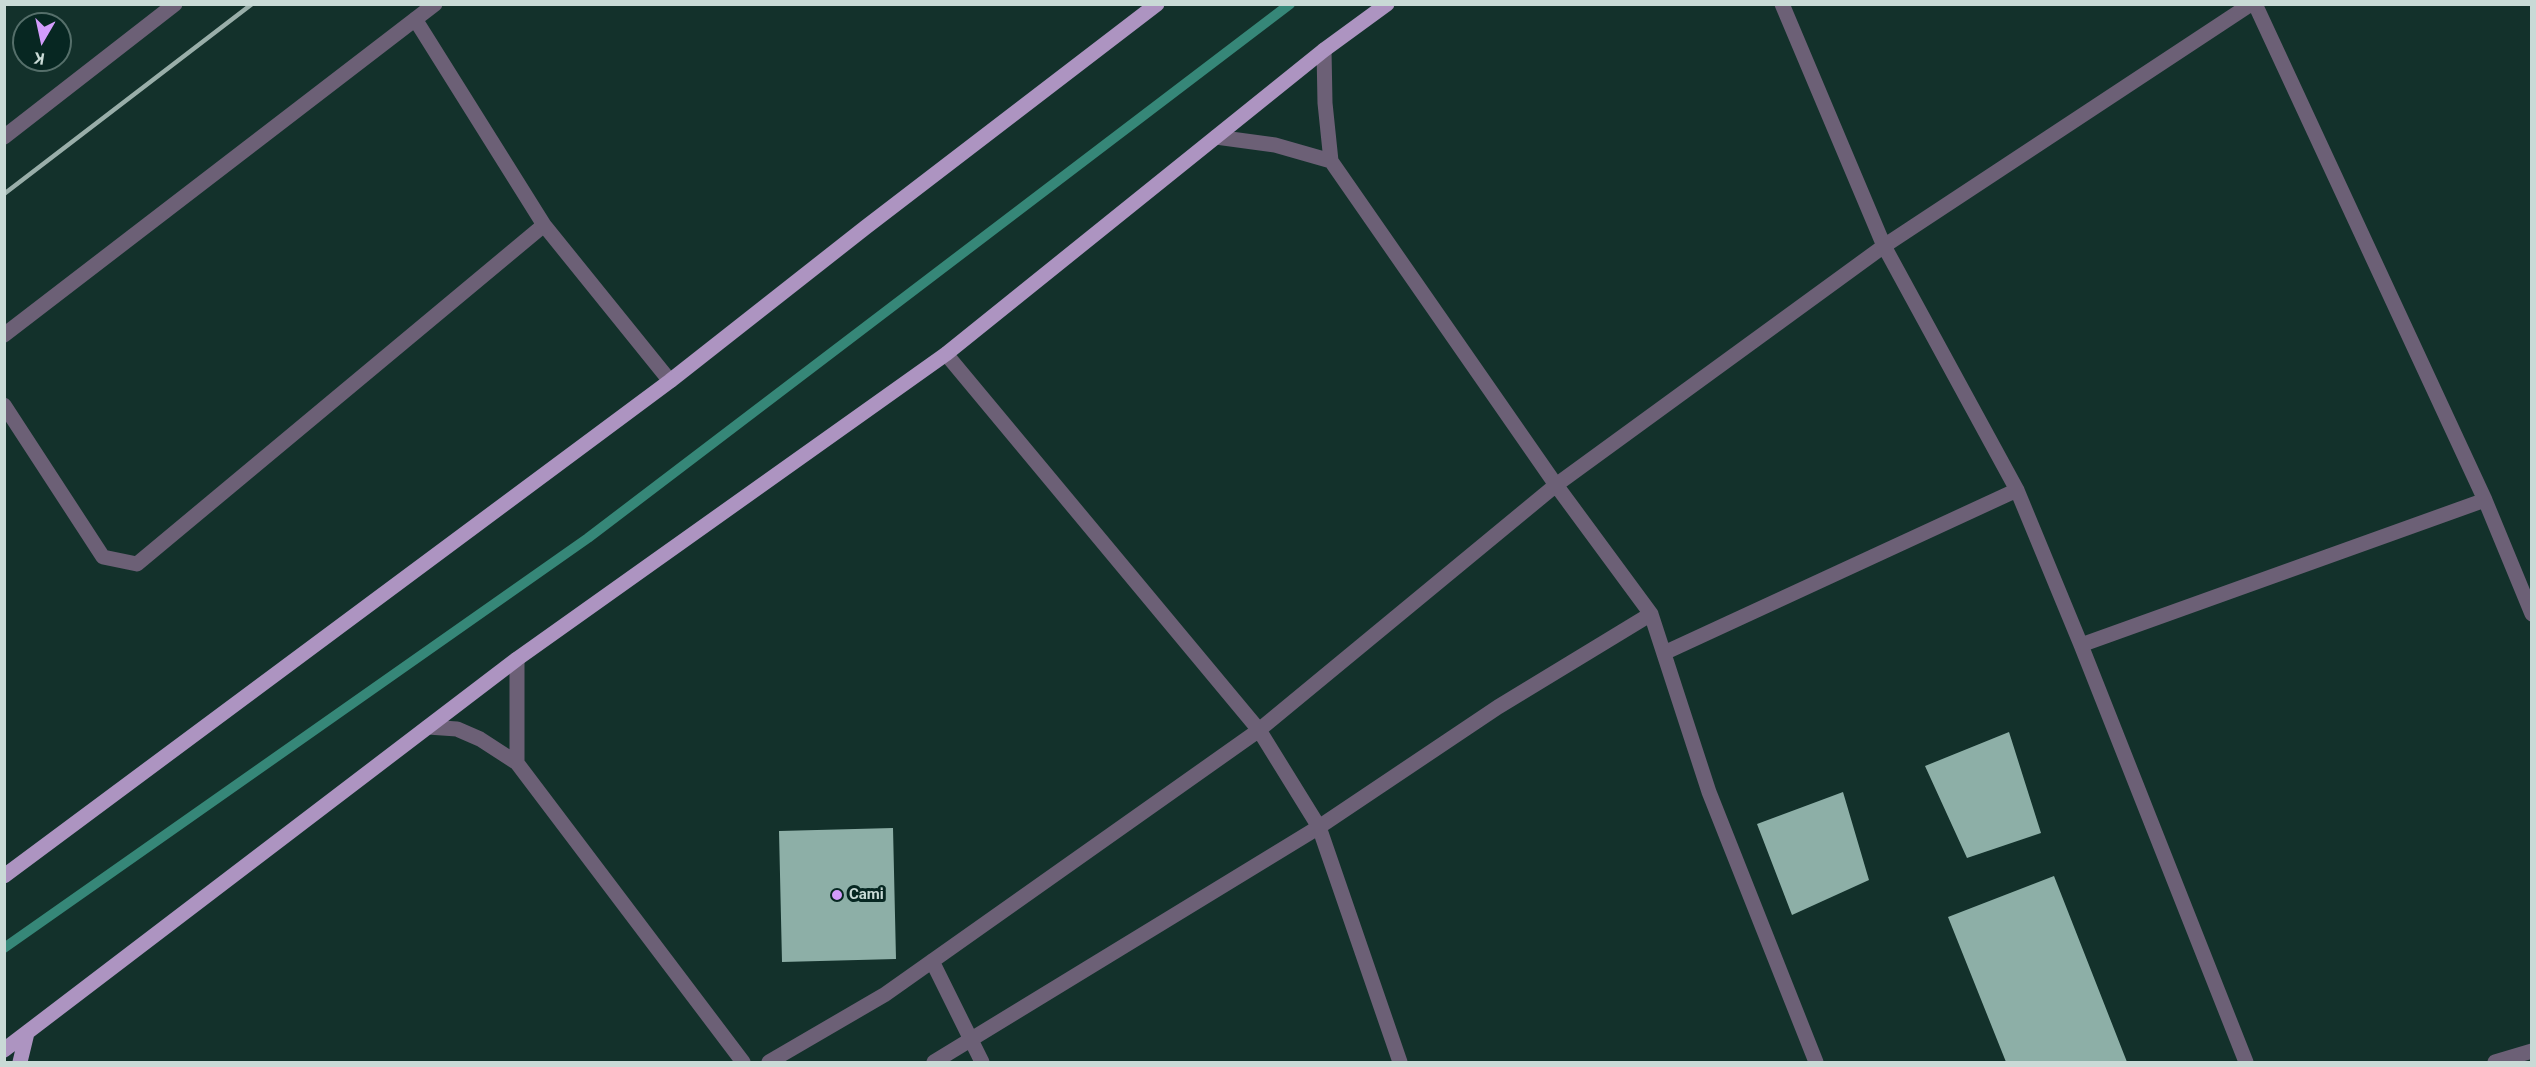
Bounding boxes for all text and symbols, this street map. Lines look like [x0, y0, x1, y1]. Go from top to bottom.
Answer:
north arrow [12, 12, 72, 72]
text: K [33, 48, 46, 68]
place label: Cami [849, 886, 884, 904]
marker: Cami [830, 888, 844, 902]

